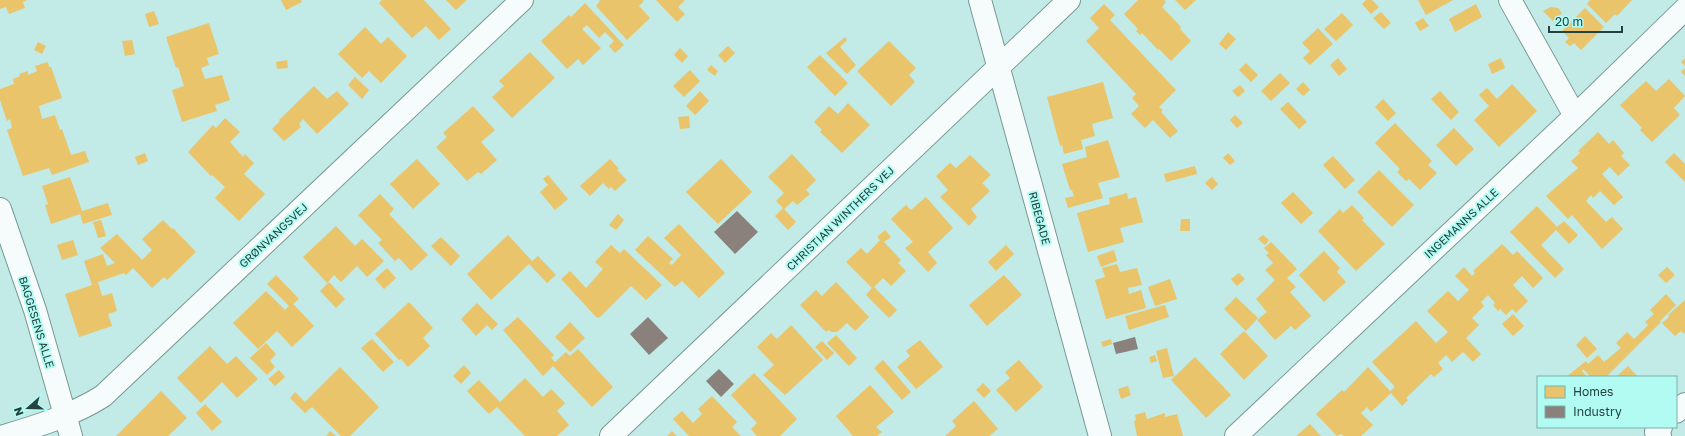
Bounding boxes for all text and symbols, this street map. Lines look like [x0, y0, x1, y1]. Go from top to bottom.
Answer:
scale bar [1549, 8, 1622, 34]
text: 20 m [1555, 14, 1583, 29]
street label: CHRISTIAN WINTHERS VEJ [784, 163, 896, 273]
street label: INGEMANNS ALLE [1421, 185, 1501, 261]
street label: RIBEGADE [1027, 190, 1053, 246]
street label: GRØNVANGSVEJ [236, 200, 310, 270]
street label: BAGGESENS ALLE [17, 275, 57, 370]
legend [1537, 376, 1677, 428]
text: Homes [1573, 384, 1613, 399]
north arrow [8, 388, 48, 428]
text: Industry [1573, 404, 1622, 419]
text: N [11, 405, 26, 418]

